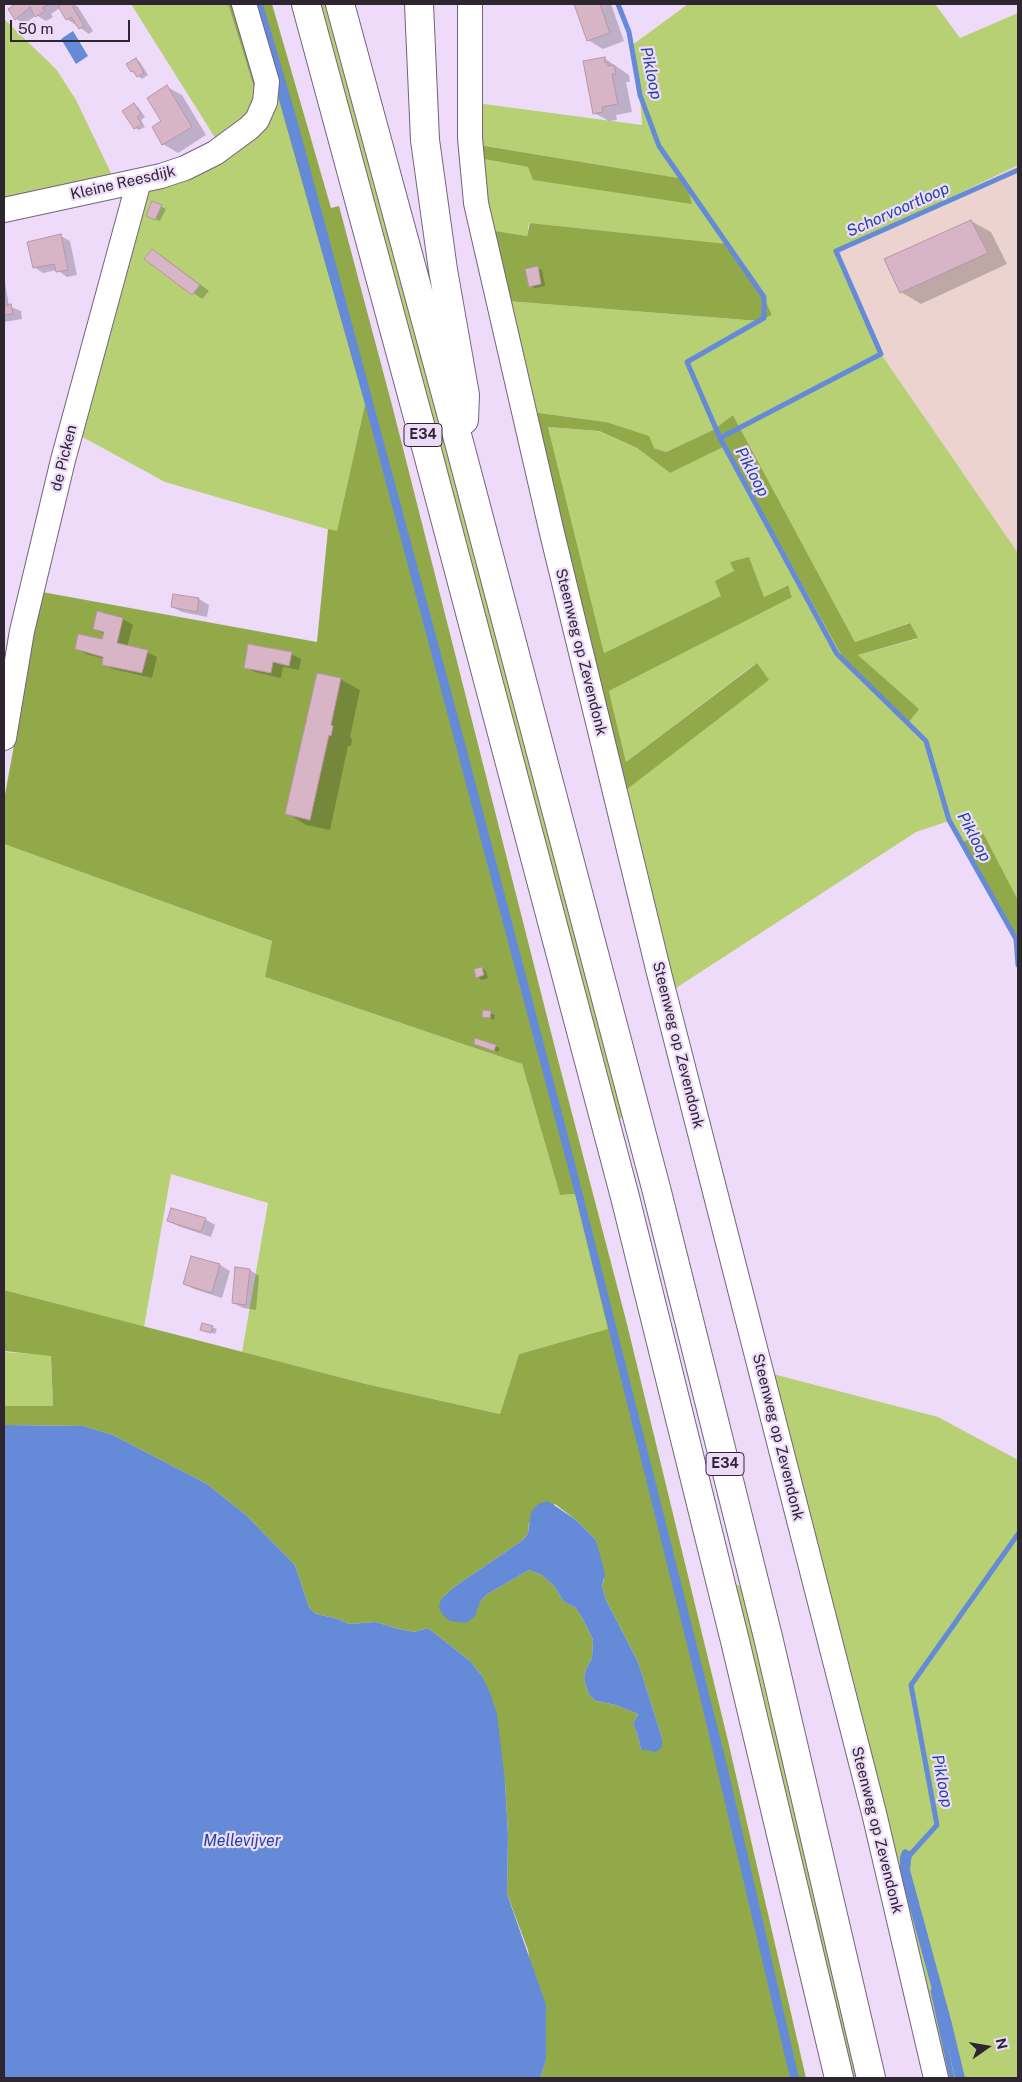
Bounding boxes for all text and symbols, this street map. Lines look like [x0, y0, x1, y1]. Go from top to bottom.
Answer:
scale bar [12, 10, 132, 42]
text: 50 m [18, 20, 53, 37]
water label: Pikloop [636, 45, 666, 101]
street label: Kleine Reesdijk [69, 162, 177, 204]
water label: Schorvoortloop [844, 179, 952, 241]
street label: de Picken [47, 423, 81, 493]
road number: E34 [404, 424, 442, 446]
water label: Pikloop [731, 444, 773, 500]
street label: Steenweg op Zevendonk [552, 567, 610, 737]
water label: Pikloop [953, 809, 995, 865]
street label: Steenweg op Zevendonk [649, 960, 707, 1130]
street label: Steenweg op Zevendonk [749, 1352, 807, 1522]
road number: E34 [706, 1452, 744, 1476]
street label: Steenweg op Zevendonk [848, 1745, 906, 1915]
water label: Pikloop [927, 1753, 957, 1809]
water label: Mellevijver [203, 1831, 281, 1851]
north arrow [962, 2022, 1012, 2072]
text: N [993, 2036, 1011, 2051]

